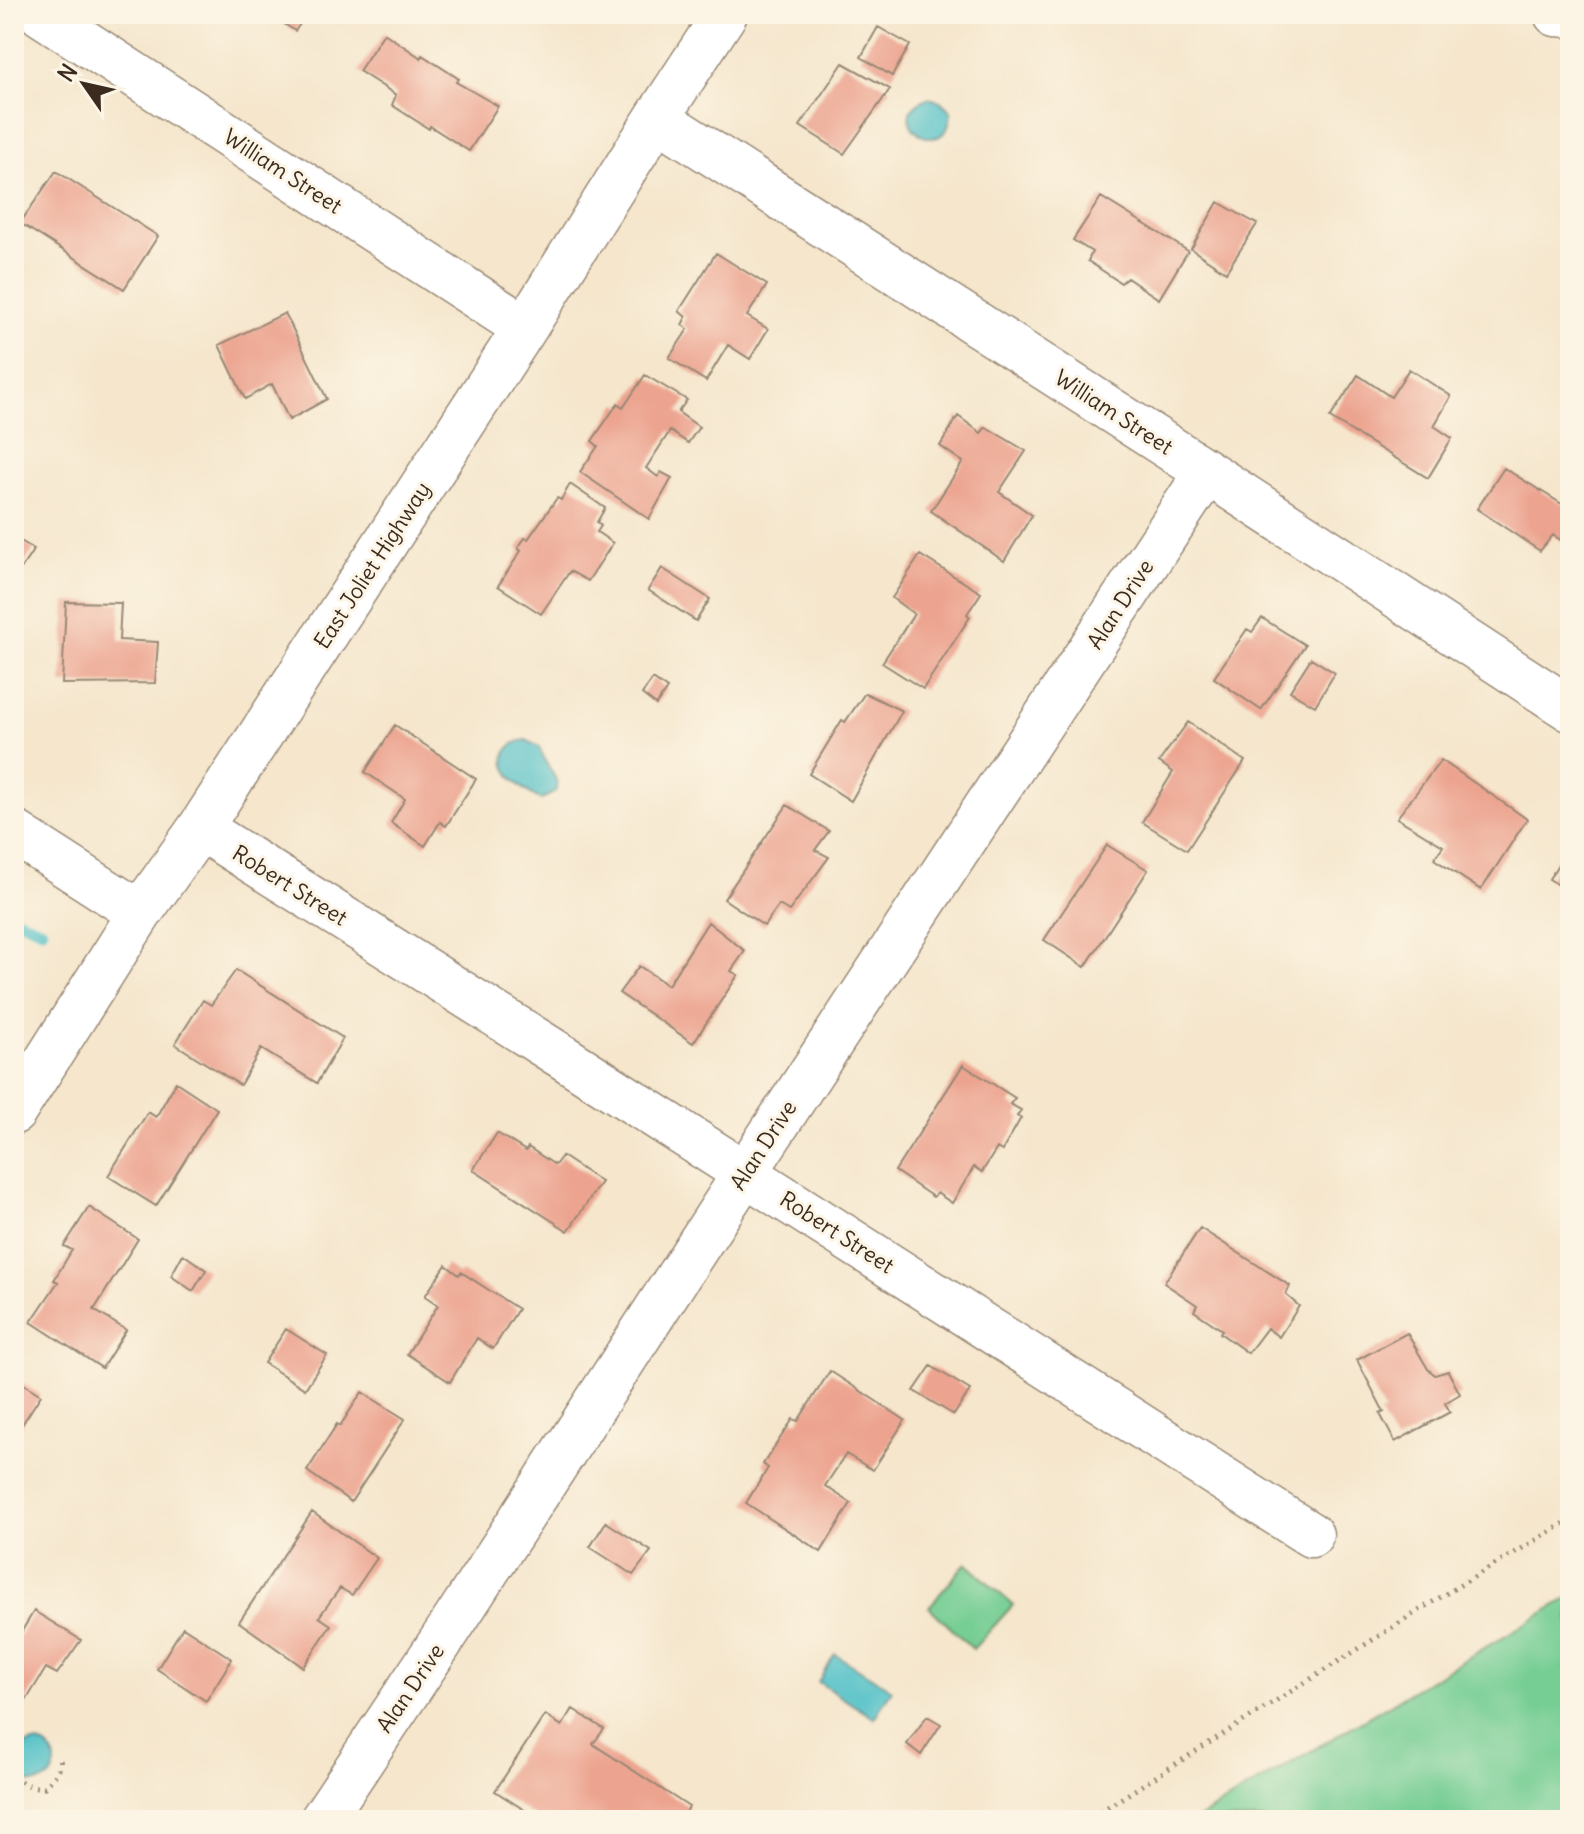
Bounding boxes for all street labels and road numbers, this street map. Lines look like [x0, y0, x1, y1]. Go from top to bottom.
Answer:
street label: William Street [219, 122, 347, 220]
street label: William Street [1050, 363, 1178, 461]
street label: East Joliet Highway [308, 476, 436, 654]
street label: Alan Drive [1081, 554, 1159, 654]
street label: Robert Street [227, 839, 353, 931]
street label: Alan Drive [724, 1095, 802, 1195]
street label: Robert Street [775, 1185, 899, 1279]
street label: Alan Drive [370, 1638, 450, 1738]

